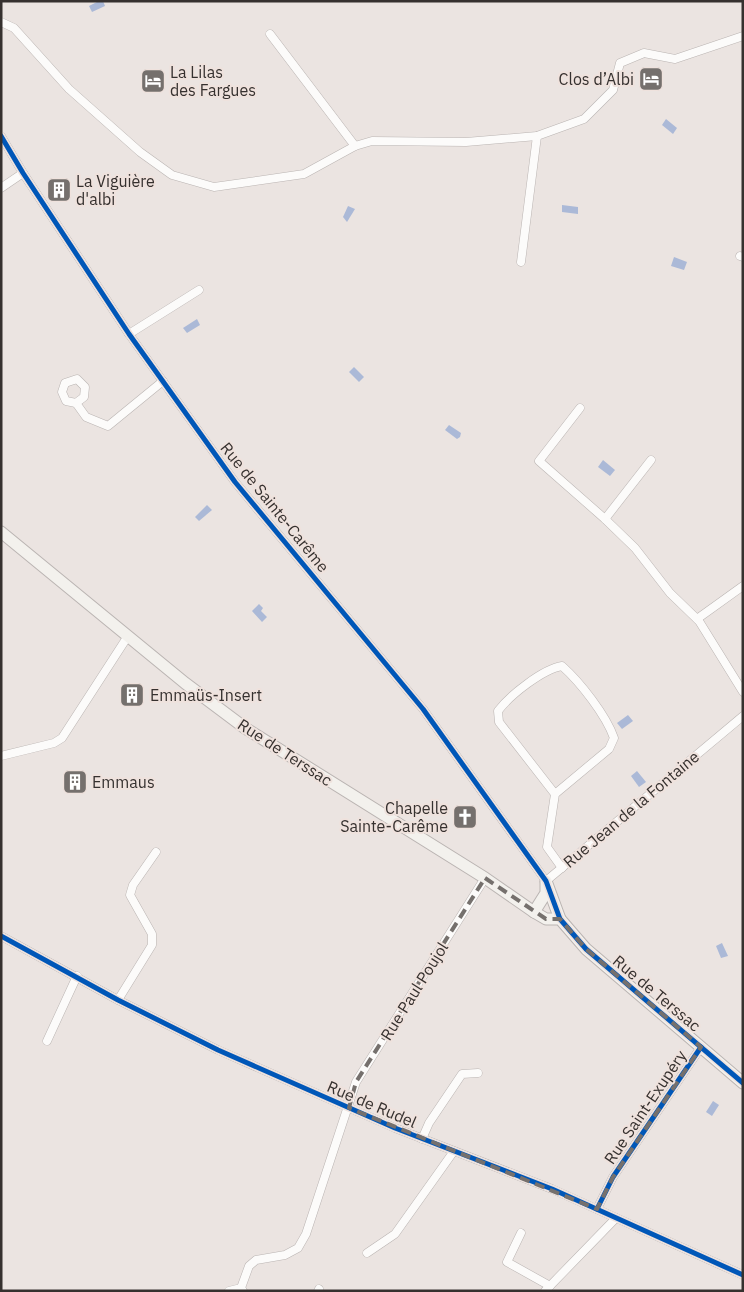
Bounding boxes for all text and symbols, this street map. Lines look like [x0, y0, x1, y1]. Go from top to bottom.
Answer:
place label: La Lilas des Fargues [170, 62, 256, 100]
hotel icon: Clos d’Albi [638, 66, 664, 92]
hotel icon: La Lilas des Fargues [140, 68, 166, 94]
place label: Clos d’Albi [559, 69, 634, 89]
place label: La Viguière d'albi [76, 171, 155, 209]
building icon: La Viguière d'albi [46, 177, 72, 203]
street label: Rue de Sainte-Carême [216, 438, 334, 576]
building icon: Emmaüs-Insert [119, 682, 145, 708]
place label: Emmaüs-Insert [150, 685, 262, 705]
street label: Rue de Terssac [234, 714, 336, 790]
street label: Rue Jean de la Fontaine [559, 746, 703, 872]
building icon: Emmaus [62, 769, 88, 795]
place label: Emmaus [92, 772, 155, 792]
place label: Chapelle Sainte-Carême [340, 798, 448, 836]
church icon: Chapelle Sainte-Carême [452, 804, 478, 830]
street label: Rue Paul Poujol [376, 938, 452, 1044]
street label: Rue de Terssac [609, 950, 705, 1036]
street label: Rue Saint-Exupéry [599, 1046, 691, 1168]
street label: Rue de Rudel [324, 1076, 420, 1132]

